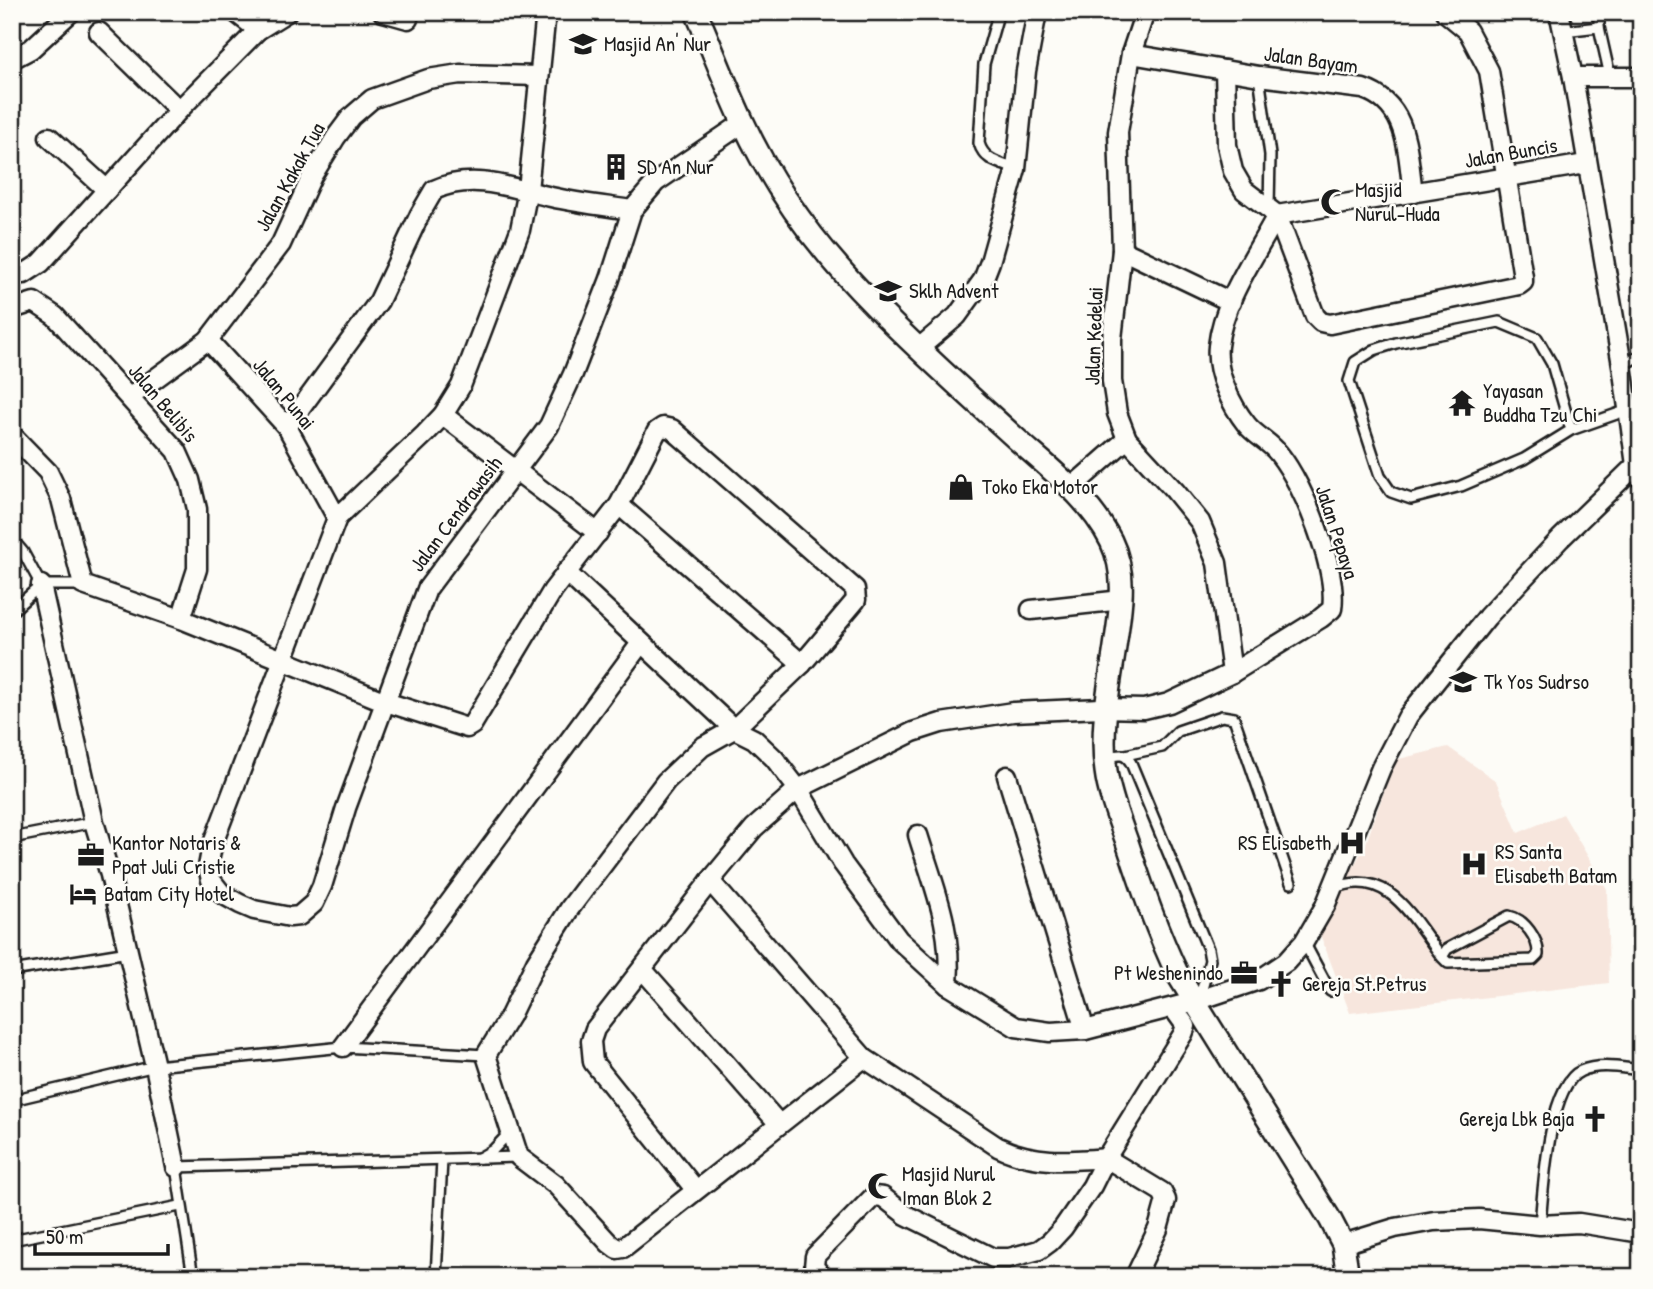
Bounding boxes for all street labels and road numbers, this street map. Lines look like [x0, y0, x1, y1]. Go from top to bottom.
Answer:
street label: Jalan Bayam [1262, 39, 1360, 80]
street label: Jalan Kakak Tua [248, 117, 331, 236]
street label: Jalan Buncis [1462, 130, 1560, 175]
street label: Jalan Kedelai [1077, 286, 1110, 386]
street label: Jalan Punai [246, 352, 322, 436]
street label: Jalan Belibis [122, 357, 205, 448]
street label: Jalan Cendrawasih [403, 450, 509, 577]
street label: Jalan Pepaya [1309, 481, 1366, 582]

